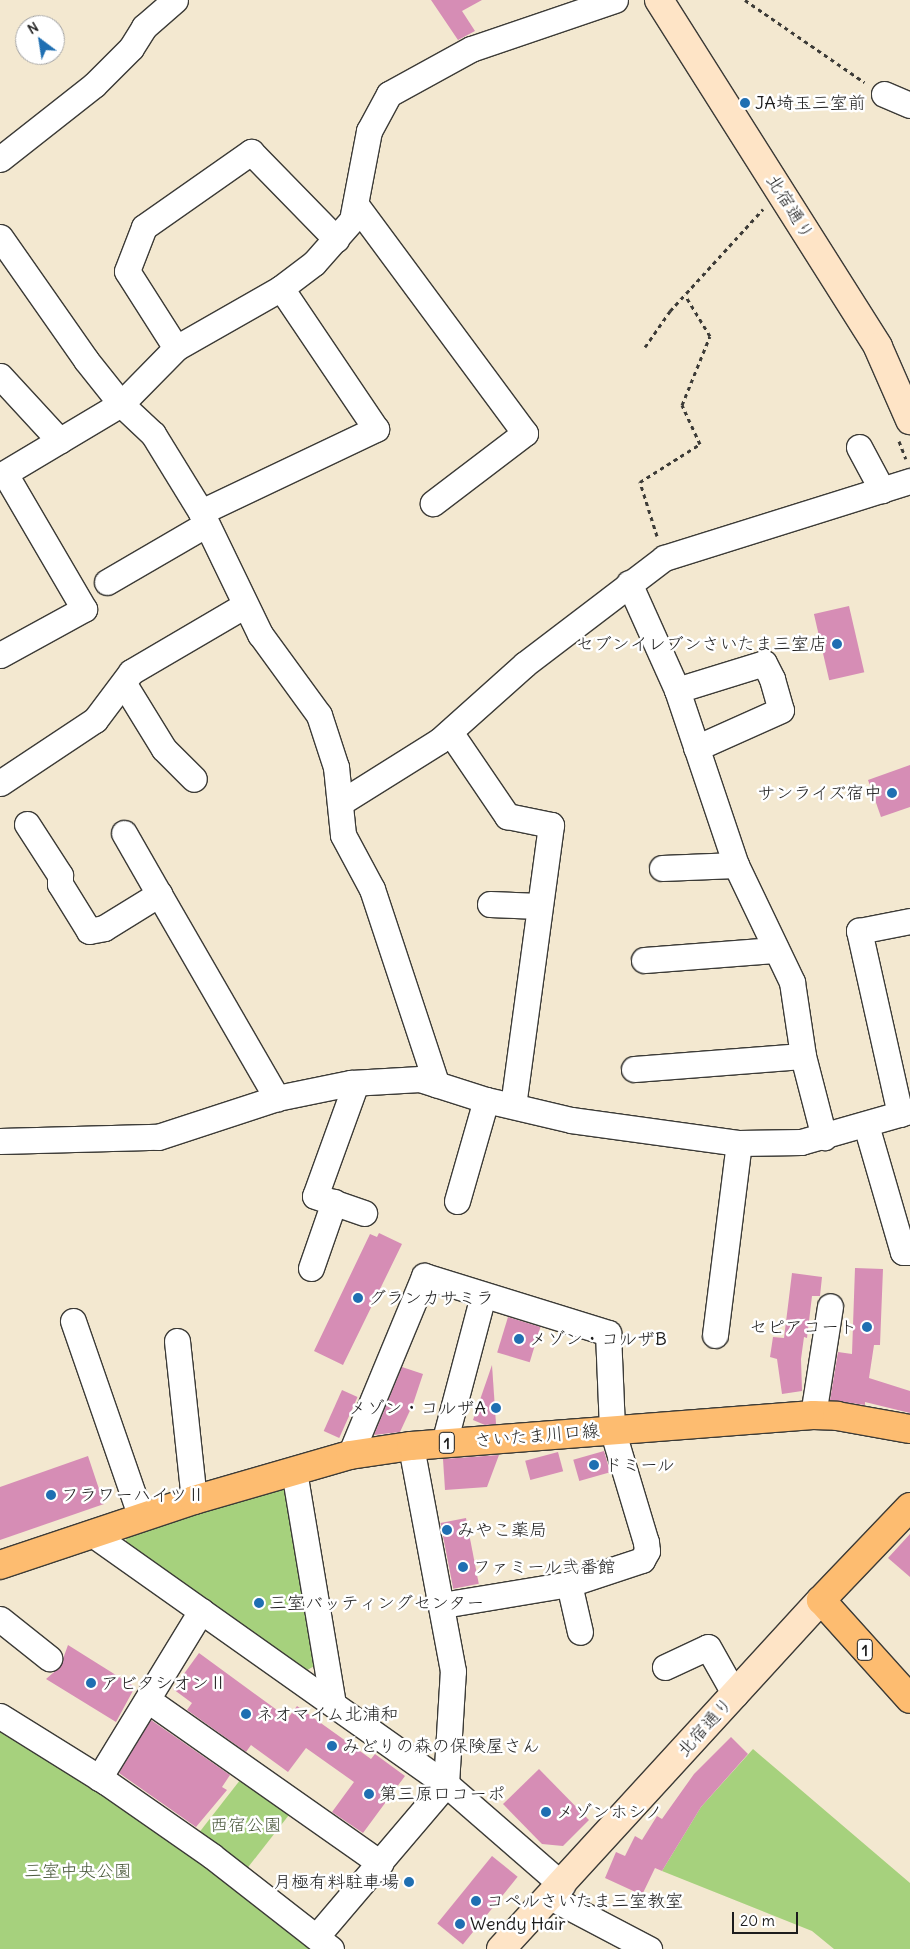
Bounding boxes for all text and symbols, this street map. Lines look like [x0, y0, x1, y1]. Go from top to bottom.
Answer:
north arrow [15, 15, 65, 65]
text: N [24, 18, 42, 38]
place label: JA埼玉三室前 [755, 92, 866, 114]
marker: JA埼玉三室前 [739, 97, 751, 109]
street label: 北宿通り [762, 171, 818, 243]
place label: セブンイレブンさいたま三室店 [575, 633, 827, 655]
marker: セブンイレブンさいたま三室店 [831, 638, 843, 650]
place label: サンライズ宿中 [756, 782, 882, 804]
marker: サンライズ宿中 [886, 787, 898, 799]
place label: グランカサミラ [368, 1287, 494, 1309]
marker: グランカサミラ [352, 1292, 364, 1304]
place label: セピアコート [749, 1316, 857, 1338]
marker: セピアコート [861, 1321, 873, 1333]
place label: メゾン・コルザB [529, 1328, 667, 1350]
marker: メゾン・コルザB [513, 1333, 525, 1345]
place label: メゾン・コルザA [348, 1397, 486, 1419]
marker: メゾン・コルザA [490, 1402, 502, 1414]
street label: さいたま川口線 [473, 1420, 601, 1452]
road number: 1 [438, 1430, 456, 1456]
place label: ドミール [604, 1454, 676, 1476]
marker: ドミール [588, 1459, 600, 1471]
place label: フラワーハイツⅡ [61, 1484, 205, 1506]
marker: フラワーハイツⅡ [45, 1489, 57, 1501]
place label: みやこ薬局 [457, 1519, 547, 1541]
marker: みやこ薬局 [441, 1524, 453, 1536]
place label: ファミール弐番館 [473, 1556, 617, 1578]
marker: ファミール弐番館 [457, 1561, 469, 1573]
place label: 三室バッティングセンター [269, 1592, 485, 1614]
marker: 三室バッティングセンター [253, 1597, 265, 1609]
road number: 1 [856, 1636, 874, 1664]
place label: アビタシオンⅡ [101, 1672, 227, 1694]
marker: アビタシオンⅡ [85, 1677, 97, 1689]
street label: 北宿通り [673, 1693, 737, 1761]
place label: ネオマイム北浦和 [256, 1703, 400, 1725]
marker: ネオマイム北浦和 [240, 1708, 252, 1720]
place label: みどりの森の保険屋さん [342, 1735, 540, 1757]
marker: みどりの森の保険屋さん [326, 1740, 338, 1752]
place label: 第三原口コーポ [379, 1783, 505, 1805]
marker: 第三原口コーポ [363, 1788, 375, 1800]
place label: メゾンホシノ [556, 1801, 664, 1823]
marker: メゾンホシノ [540, 1806, 552, 1818]
park label: 西宿公園 [210, 1814, 282, 1836]
park label: 三室中央公園 [24, 1860, 132, 1882]
place label: 月極有料駐車場 [273, 1871, 399, 1893]
marker: 月極有料駐車場 [403, 1876, 415, 1888]
place label: コペルさいたま三室教室 [486, 1890, 684, 1912]
marker: コペルさいたま三室教室 [470, 1895, 482, 1907]
scale bar [735, 1902, 801, 1934]
text: 20 m [740, 1911, 775, 1930]
place label: Wendy Hair [470, 1913, 565, 1935]
marker: Wendy Hair [454, 1918, 466, 1930]

